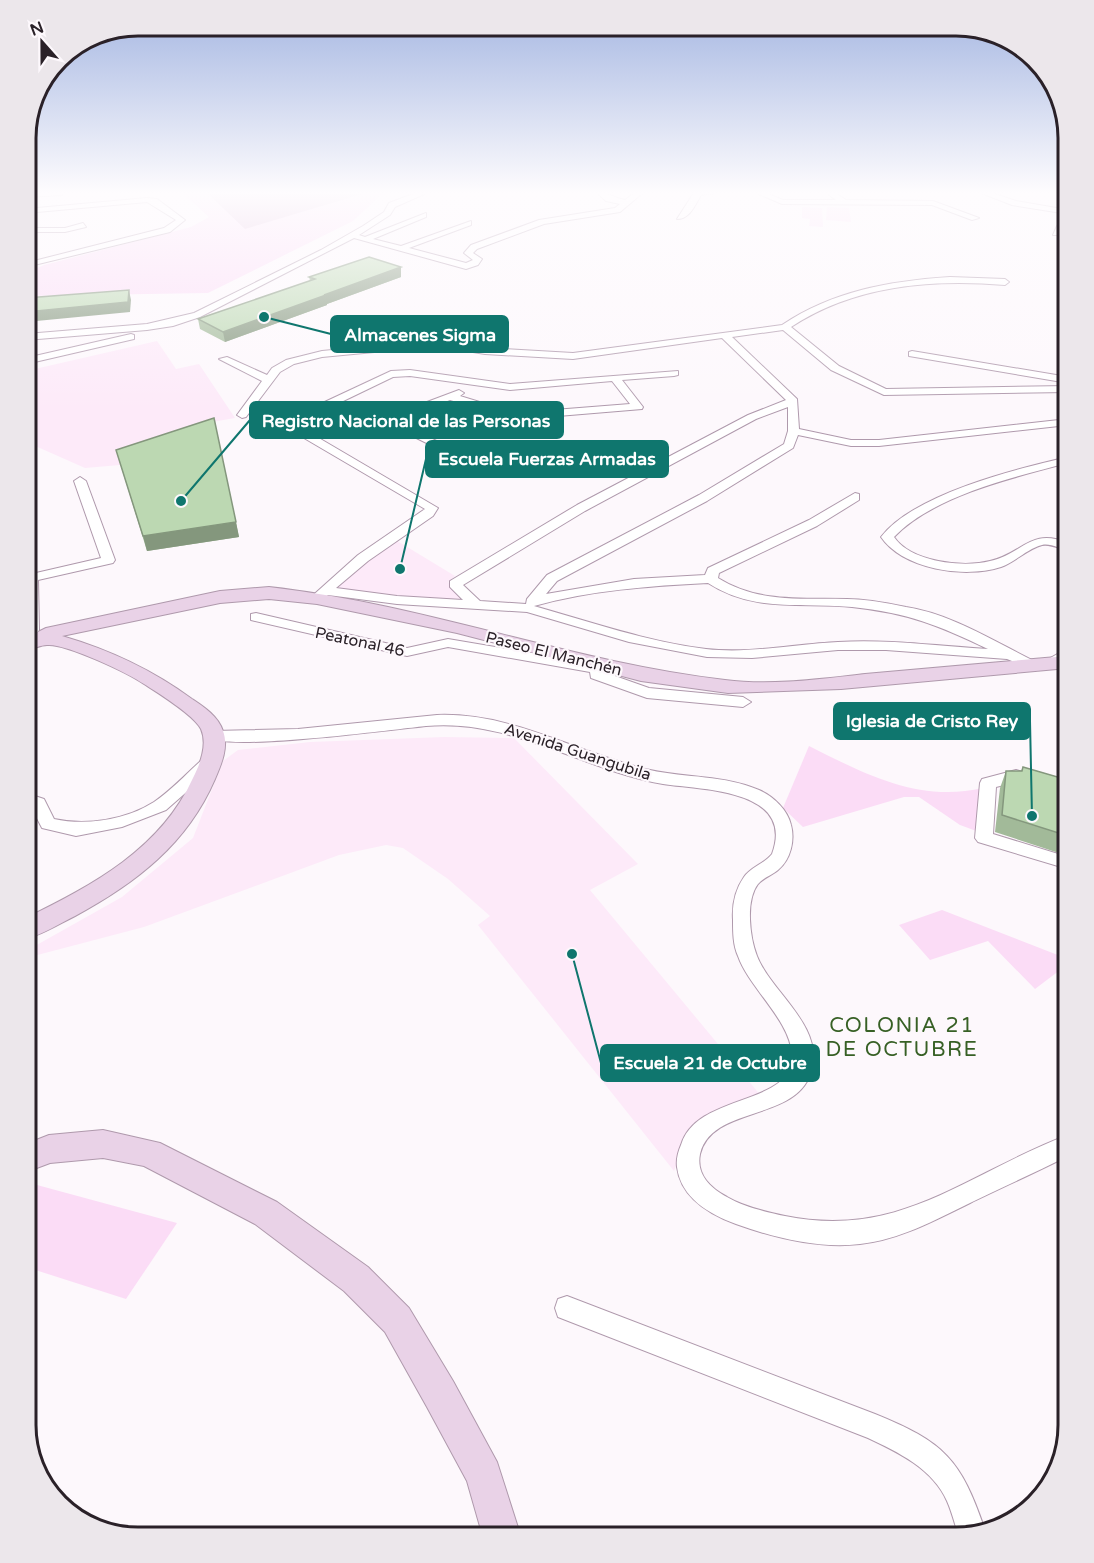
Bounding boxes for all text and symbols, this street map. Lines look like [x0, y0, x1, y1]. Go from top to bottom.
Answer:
north arrow [12, 12, 72, 72]
text: N [27, 17, 47, 41]
callout: Almacenes Sigma [331, 316, 508, 352]
text: Almacenes Sigma [344, 324, 496, 346]
callout: Registro Nacional de las Personas [250, 402, 563, 438]
text: Registro Nacional de las Personas [262, 410, 551, 432]
callout: Escuela Fuerzas Armadas [426, 441, 668, 477]
text: Escuela Fuerzas Armadas [438, 448, 656, 470]
street label: Peatonal 46 [313, 623, 406, 661]
street label: Paseo El Manchén [484, 627, 624, 681]
callout: Iglesia de Cristo Rey [834, 703, 1030, 739]
text: Iglesia de Cristo Rey [846, 710, 1018, 732]
street label: Avenida Guangubila [502, 719, 654, 785]
district label: COLONIA 21 DE OCTUBRE [826, 1013, 978, 1062]
callout: Escuela 21 de Octubre [601, 1045, 819, 1081]
text: Escuela 21 de Octubre [613, 1052, 807, 1074]

